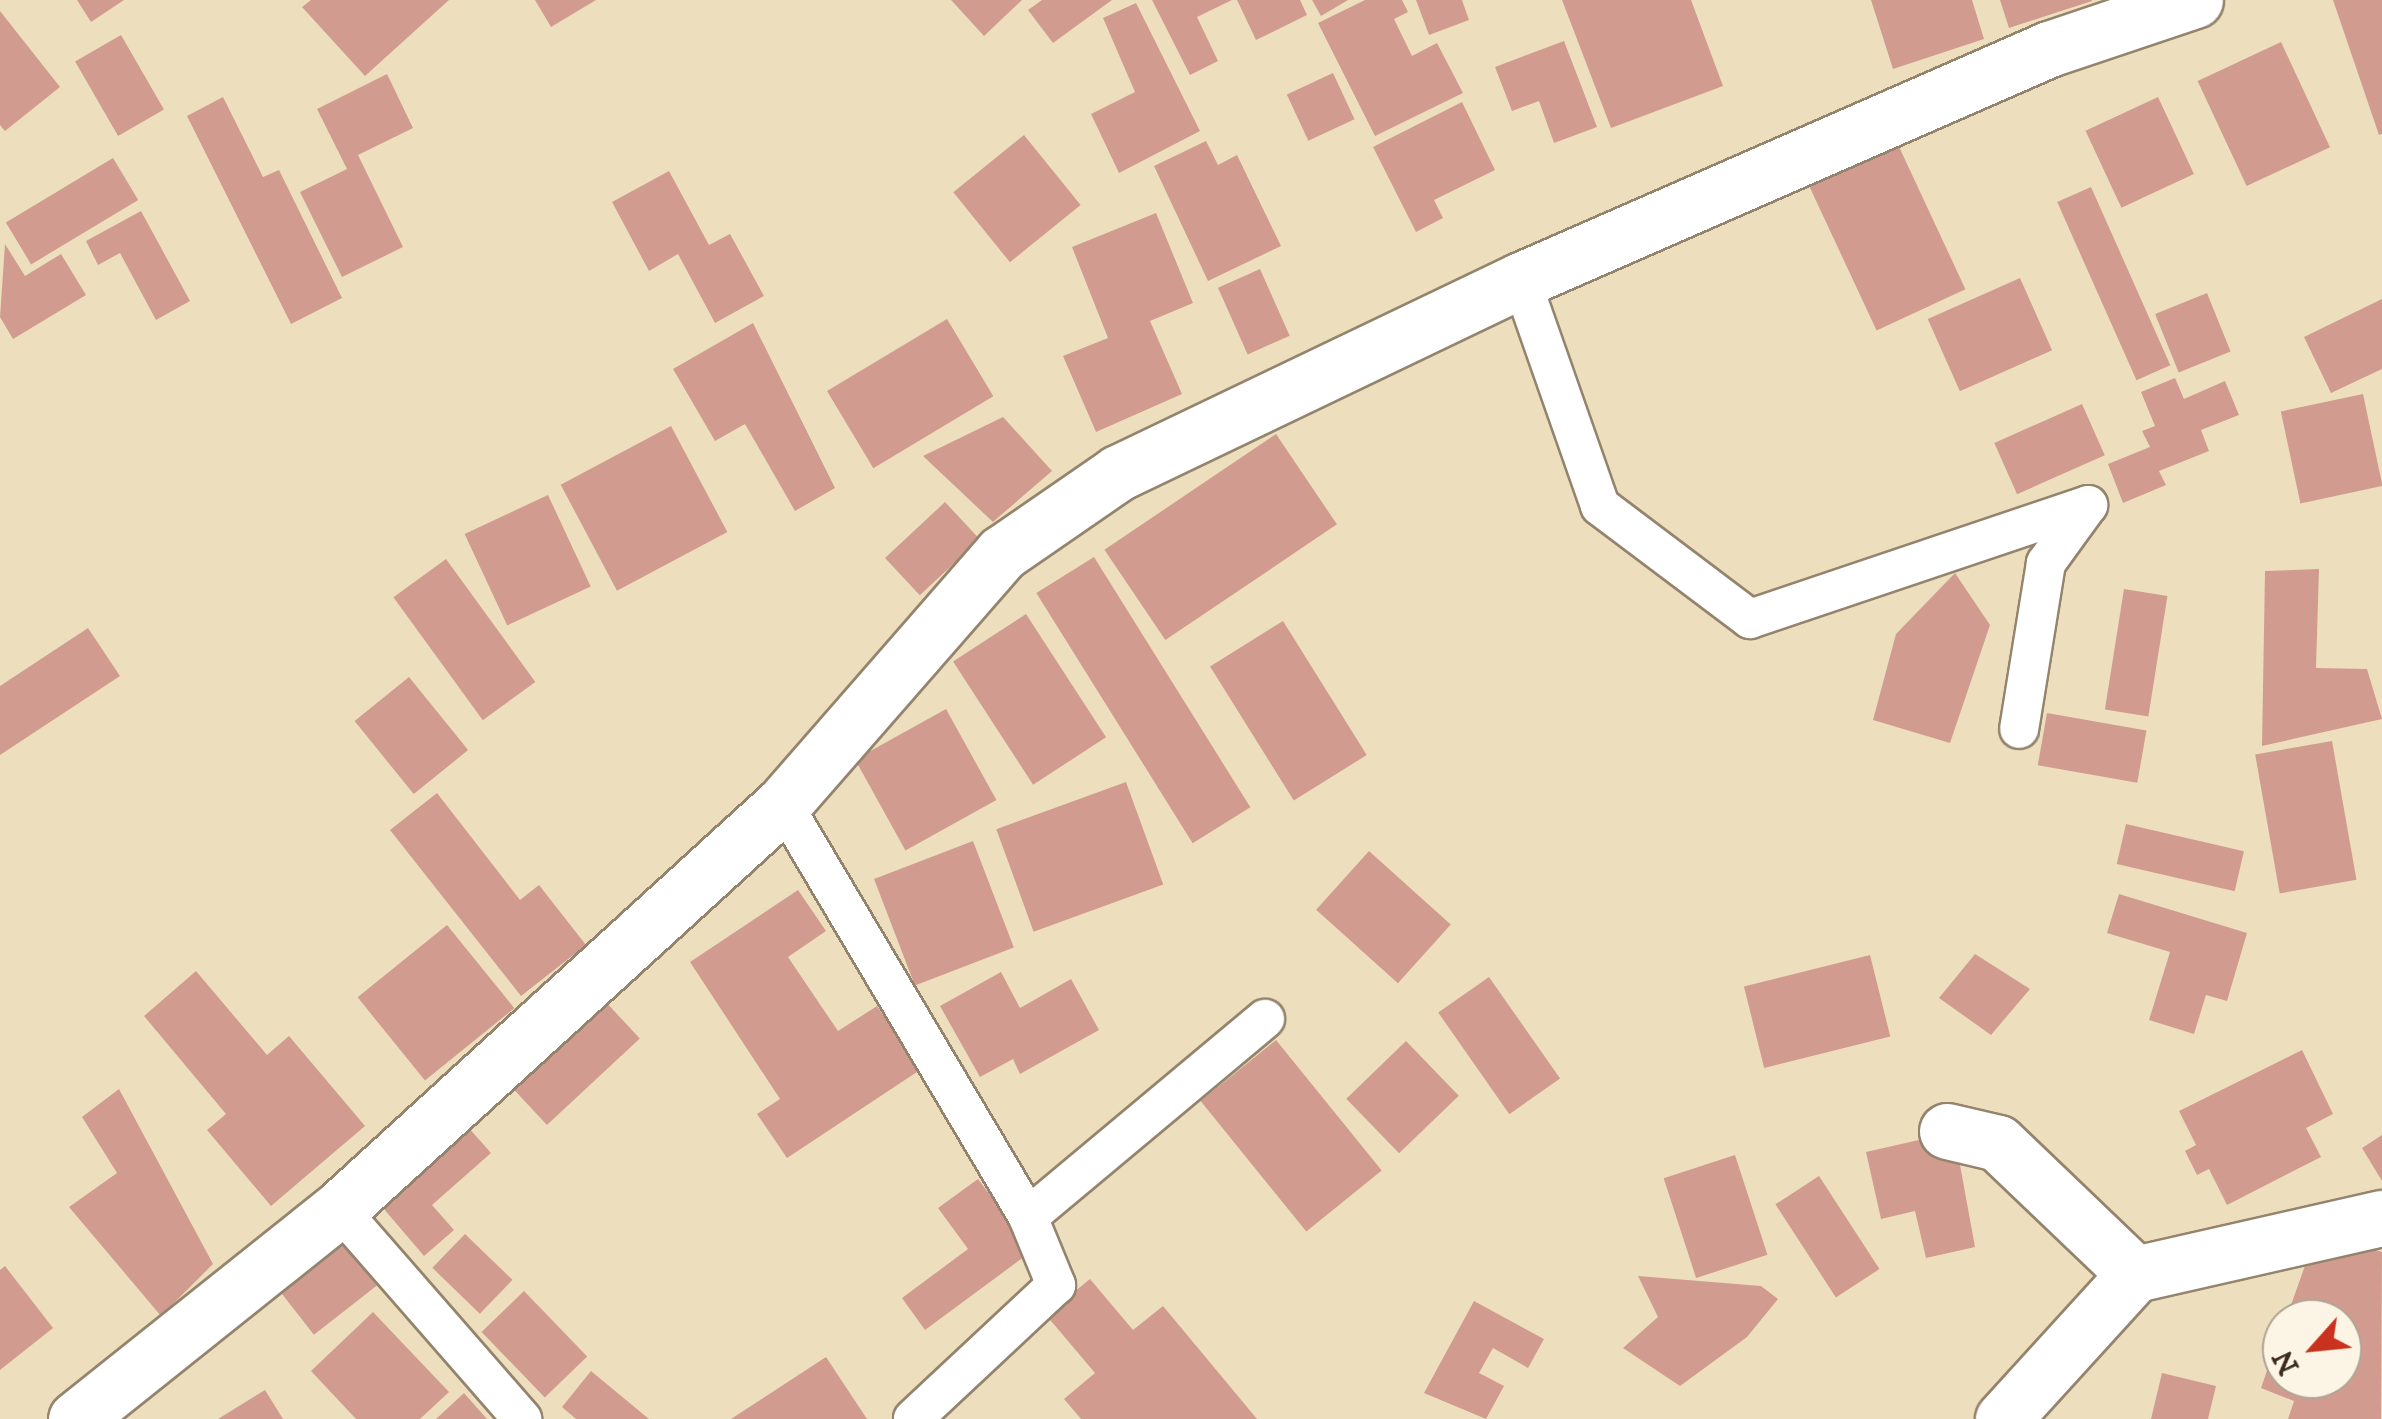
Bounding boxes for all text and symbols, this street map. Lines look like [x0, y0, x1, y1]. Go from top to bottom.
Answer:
north arrow [2262, 1299, 2362, 1399]
text: N [2266, 1344, 2307, 1380]

